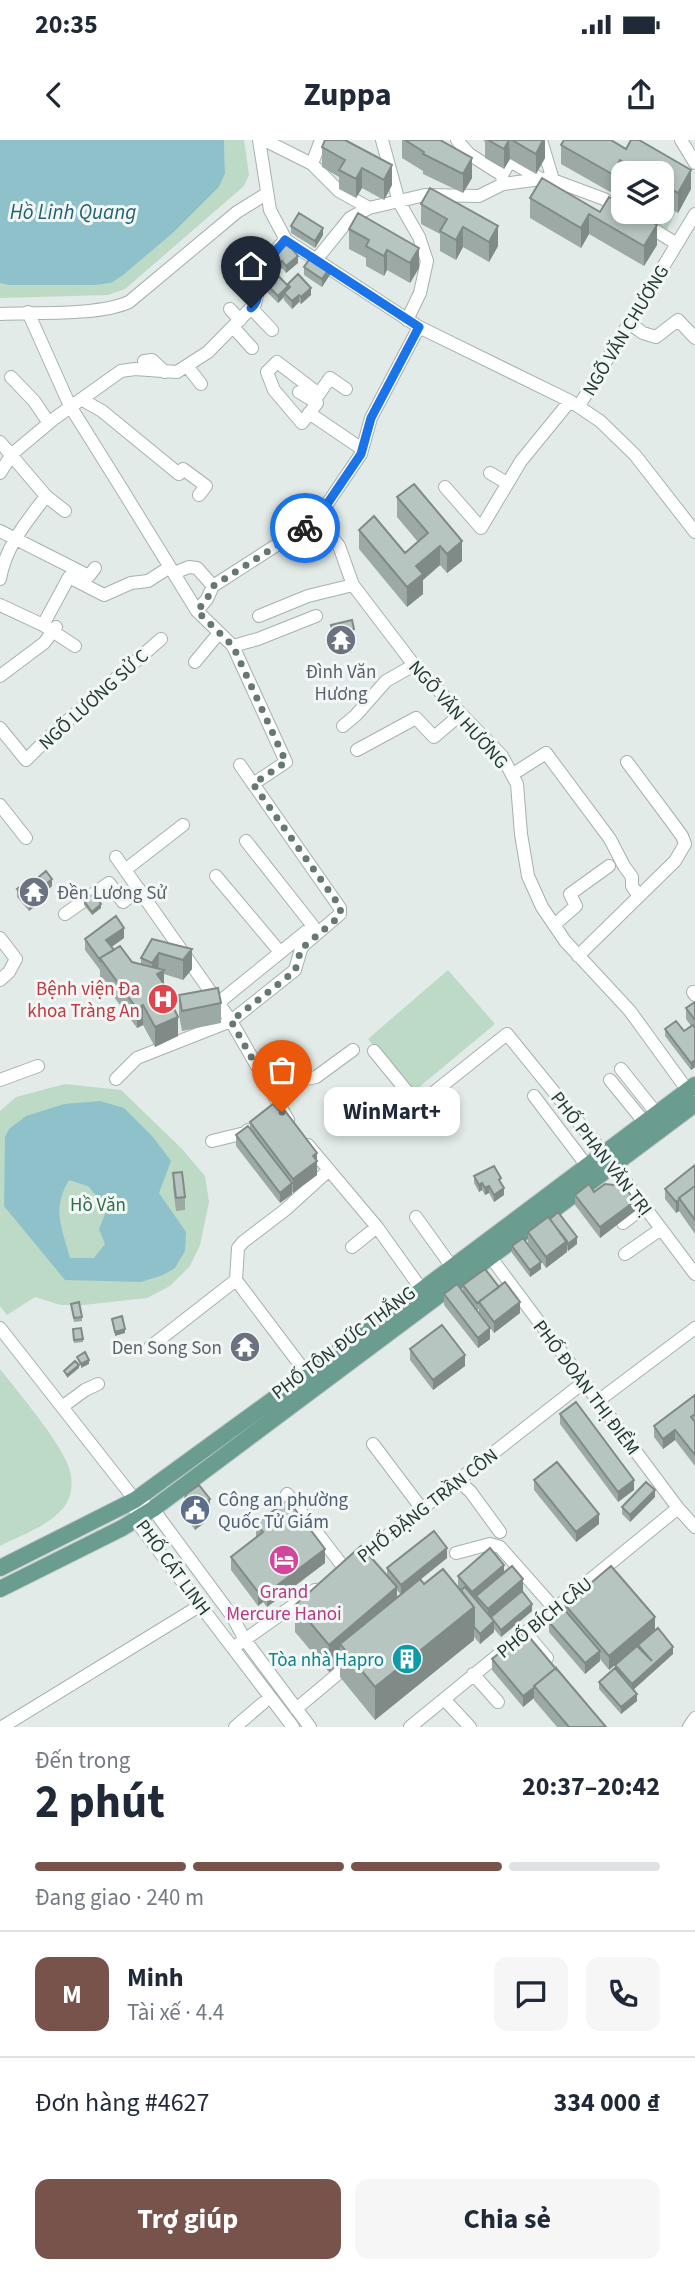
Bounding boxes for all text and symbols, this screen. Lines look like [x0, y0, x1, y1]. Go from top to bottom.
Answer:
text: 20:35 [35, 6, 98, 43]
text: Zuppa [303, 72, 392, 118]
icon: back [35, 76, 73, 114]
icon: share [622, 76, 660, 114]
map controls [611, 161, 674, 224]
button: layers [611, 161, 674, 224]
water label: Hồ Linh Quang [10, 197, 136, 227]
pin [221, 236, 281, 308]
icon: home [232, 247, 270, 285]
street label: NGÕ VĂN CHƯƠNG [576, 260, 676, 401]
courier [270, 493, 340, 563]
icon: bike [286, 509, 324, 547]
temple icon: Đình Văn Hương [324, 623, 358, 657]
street label: NGÕ LƯƠNG SỬ C [33, 643, 155, 757]
street label: NGÕ VĂN HƯƠNG [402, 655, 514, 775]
place label: Đình Văn Hương [306, 659, 376, 708]
temple icon: Đền Lương Sử [17, 875, 51, 909]
place label: Đền Lương Sử [57, 880, 167, 907]
place label: Bệnh viện Đa khoa Tràng An [27, 976, 140, 1025]
hospital icon: Bệnh viện Đa khoa Tràng An [146, 982, 180, 1016]
pin [252, 1040, 312, 1112]
icon: bag [263, 1051, 301, 1089]
street label: PHỐ PHAN VĂN TRỊ [544, 1086, 658, 1222]
callout: WinMart+ [324, 1088, 460, 1136]
text: WinMart+ [343, 1095, 441, 1128]
park label: Hồ Văn [70, 1192, 126, 1219]
street label: PHỐ TÔN ĐỨC THẮNG [266, 1280, 422, 1406]
street label: PHỐ ĐOÀN THỊ ĐIỂM [526, 1315, 646, 1461]
temple icon: Den Song Son [228, 1330, 262, 1364]
place label: Den Song Son [112, 1335, 222, 1362]
street label: PHỐ ĐẶNG TRẦN CÔN [352, 1443, 504, 1570]
place label: Công an phường Quốc Tử Giám [218, 1487, 349, 1536]
public building icon: Công an phường Quốc Tử Giám [178, 1493, 212, 1527]
street label: PHỐ CÁT LINH [129, 1514, 217, 1621]
hotel icon: Grand Mercure Hanoi [267, 1543, 301, 1577]
street label: PHỐ BÍCH CÂU [491, 1571, 598, 1665]
place label: Grand Mercure Hanoi [226, 1579, 342, 1628]
building icon: Tòa nhà Hapro [390, 1642, 424, 1676]
place label: Tòa nhà Hapro [268, 1647, 384, 1674]
text: Đến trong [35, 1744, 130, 1777]
text: 20:37–20:42 [522, 1768, 660, 1805]
text: 2 phút [35, 1770, 165, 1835]
text: Đang giao · 240 m [35, 1881, 204, 1914]
button: chat [494, 1957, 568, 2031]
button: phone [586, 1957, 660, 2031]
text: Minh [127, 1959, 184, 1996]
text: M [62, 1976, 82, 2013]
text: Tài xế · 4.4 [127, 1996, 224, 2029]
text: Đơn hàng #4627 [35, 2084, 209, 2121]
text: 334 000 ₫ [554, 2084, 660, 2121]
button: Trợ giúp [35, 2179, 341, 2259]
button: Chia sẻ [355, 2179, 660, 2259]

